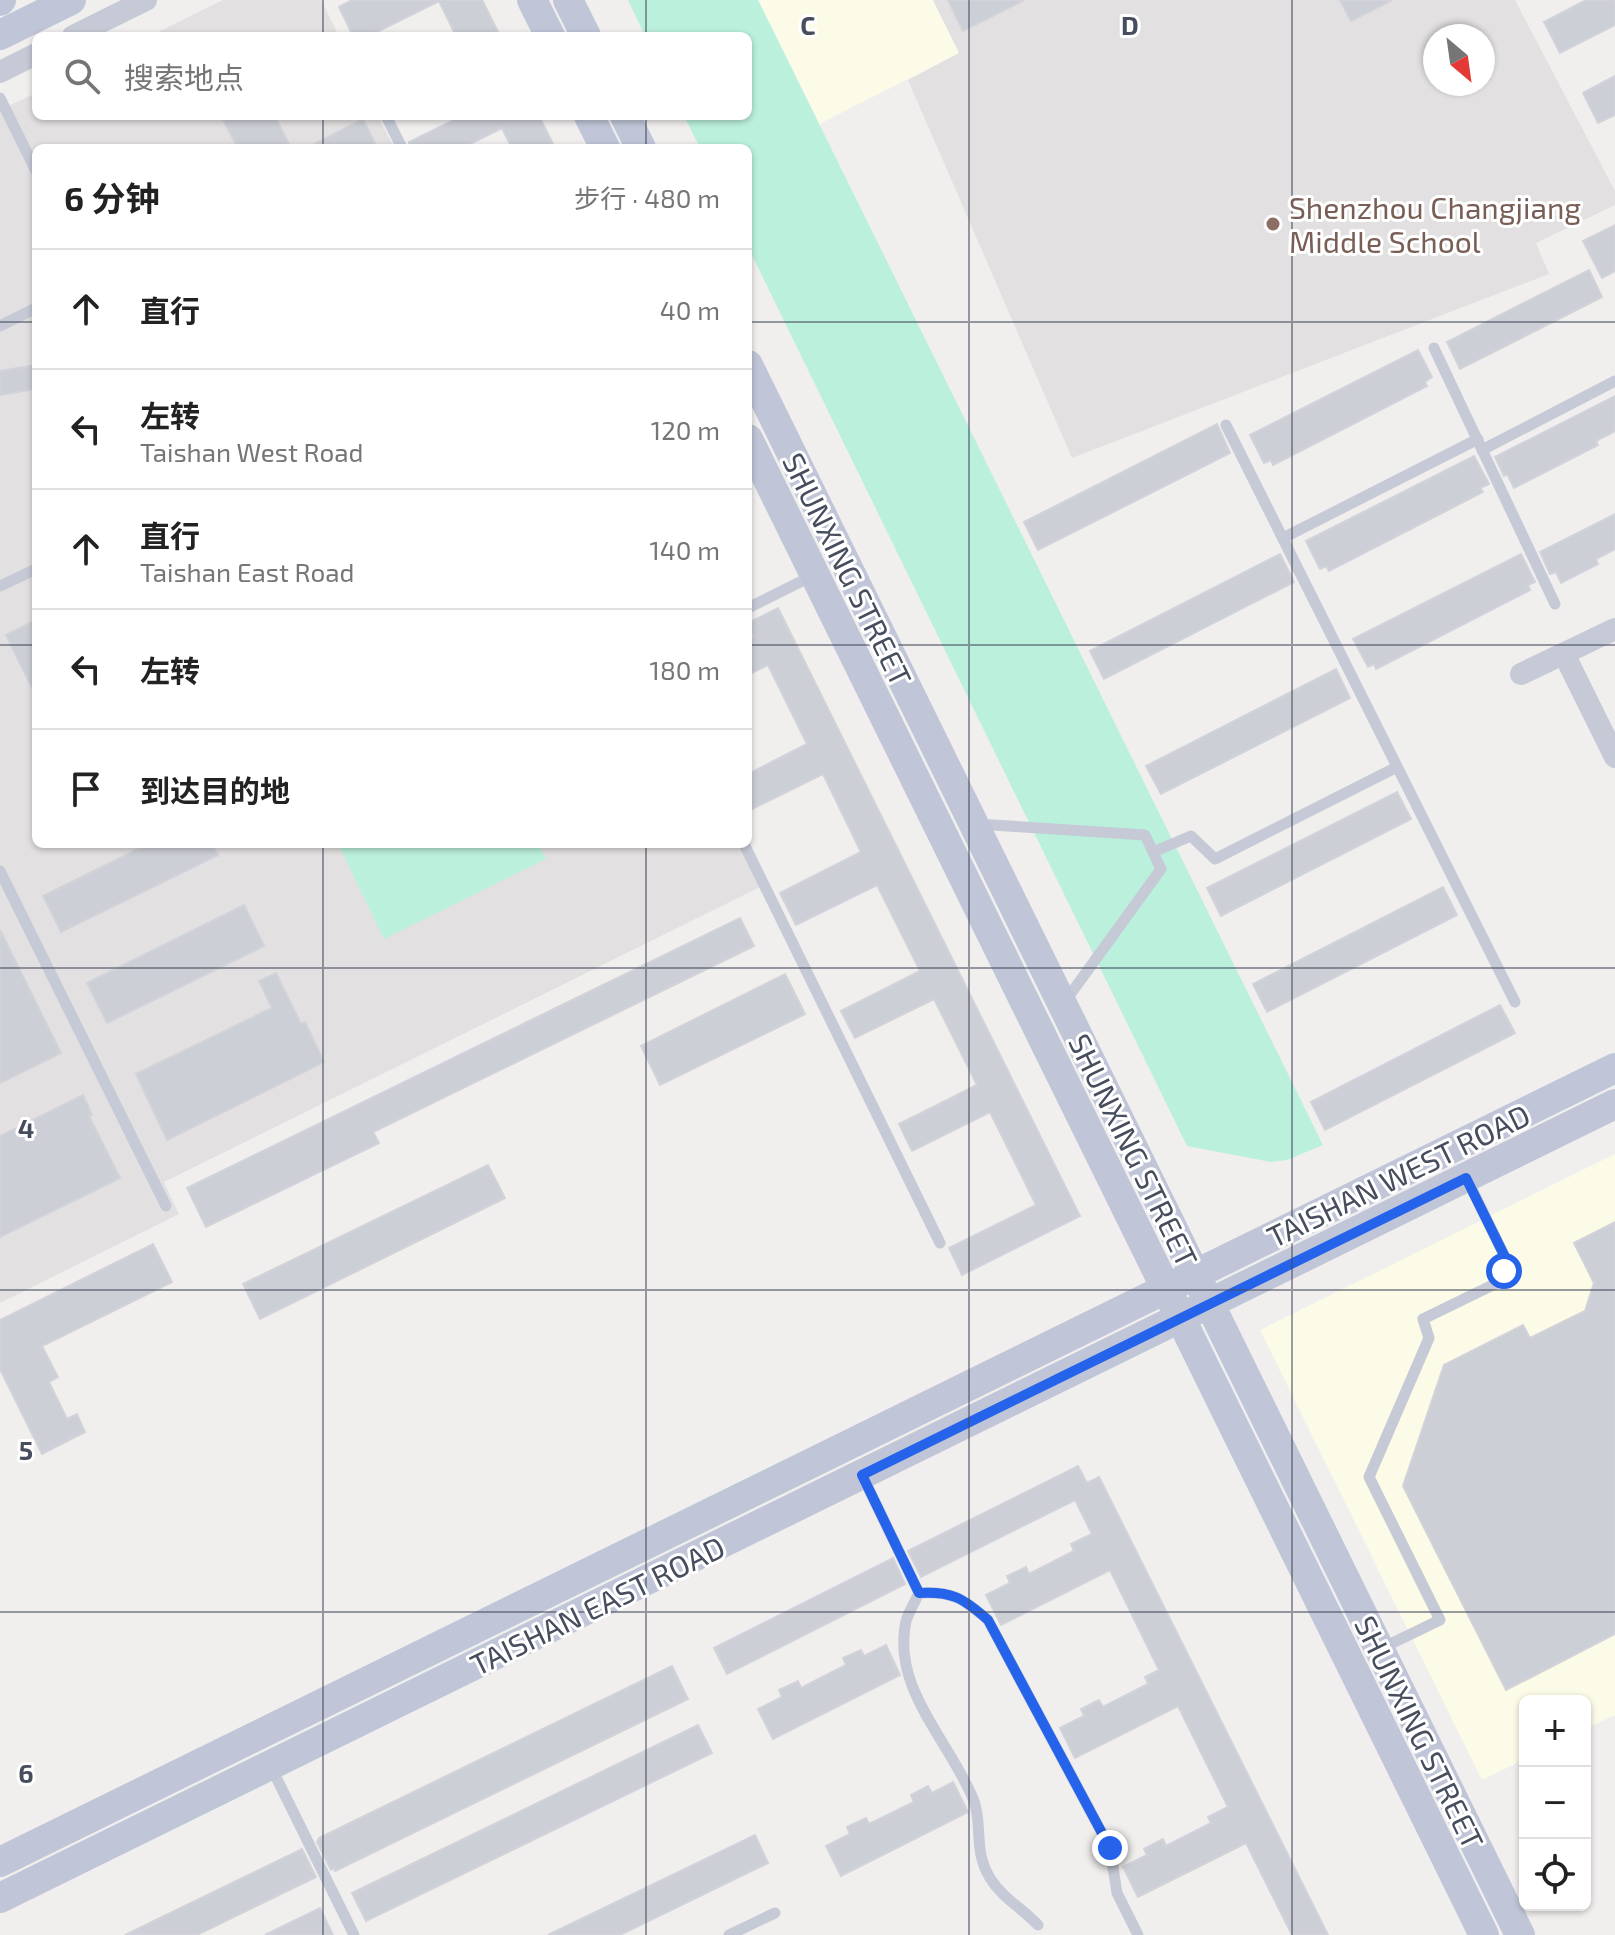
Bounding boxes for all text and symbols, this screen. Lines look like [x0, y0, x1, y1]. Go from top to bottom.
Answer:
text: C [800, 9, 816, 40]
text: D [1121, 9, 1139, 40]
north arrow [1423, 24, 1495, 96]
search box [32, 32, 752, 120]
icon: search [60, 54, 104, 98]
text: 搜索地点 [124, 59, 244, 95]
text: 6 分钟 [64, 177, 159, 218]
text: 步行 · 480 m [574, 182, 720, 213]
place label: Shenzhou Changjiang Middle School [1289, 189, 1581, 259]
marker: Shenzhou Changjiang Middle School [1264, 215, 1282, 233]
icon: ahead [64, 287, 108, 331]
text: 直行 [140, 292, 200, 328]
text: 40 m [660, 294, 720, 325]
text: 左转 [140, 397, 200, 433]
icon: left [64, 407, 108, 451]
text: 120 m [651, 414, 720, 445]
text: Taishan West Road [140, 436, 363, 467]
street label: SHUNXING STREET [776, 447, 920, 691]
text: 直行 [140, 517, 200, 553]
icon: ahead [64, 527, 108, 571]
text: 140 m [649, 534, 720, 565]
text: Taishan East Road [140, 556, 355, 587]
icon: left [64, 647, 108, 691]
text: 左转 [140, 652, 200, 688]
text: 180 m [650, 654, 720, 685]
icon: arrive [64, 767, 108, 811]
text: 到达目的地 [140, 772, 290, 808]
street label: SHUNXING STREET [1062, 1028, 1206, 1272]
street label: TAISHAN WEST ROAD [1261, 1096, 1535, 1254]
text: 4 [18, 1112, 34, 1143]
route start [1486, 1253, 1522, 1289]
text: 5 [19, 1434, 33, 1465]
street label: TAISHAN EAST ROAD [464, 1528, 730, 1682]
street label: SHUNXING STREET [1348, 1610, 1492, 1854]
map controls [1519, 1695, 1591, 1911]
button: + [1519, 1695, 1591, 1767]
text: 6 [18, 1757, 34, 1788]
button: − [1519, 1767, 1591, 1839]
route end [1092, 1830, 1128, 1866]
button: locate [1519, 1839, 1591, 1911]

